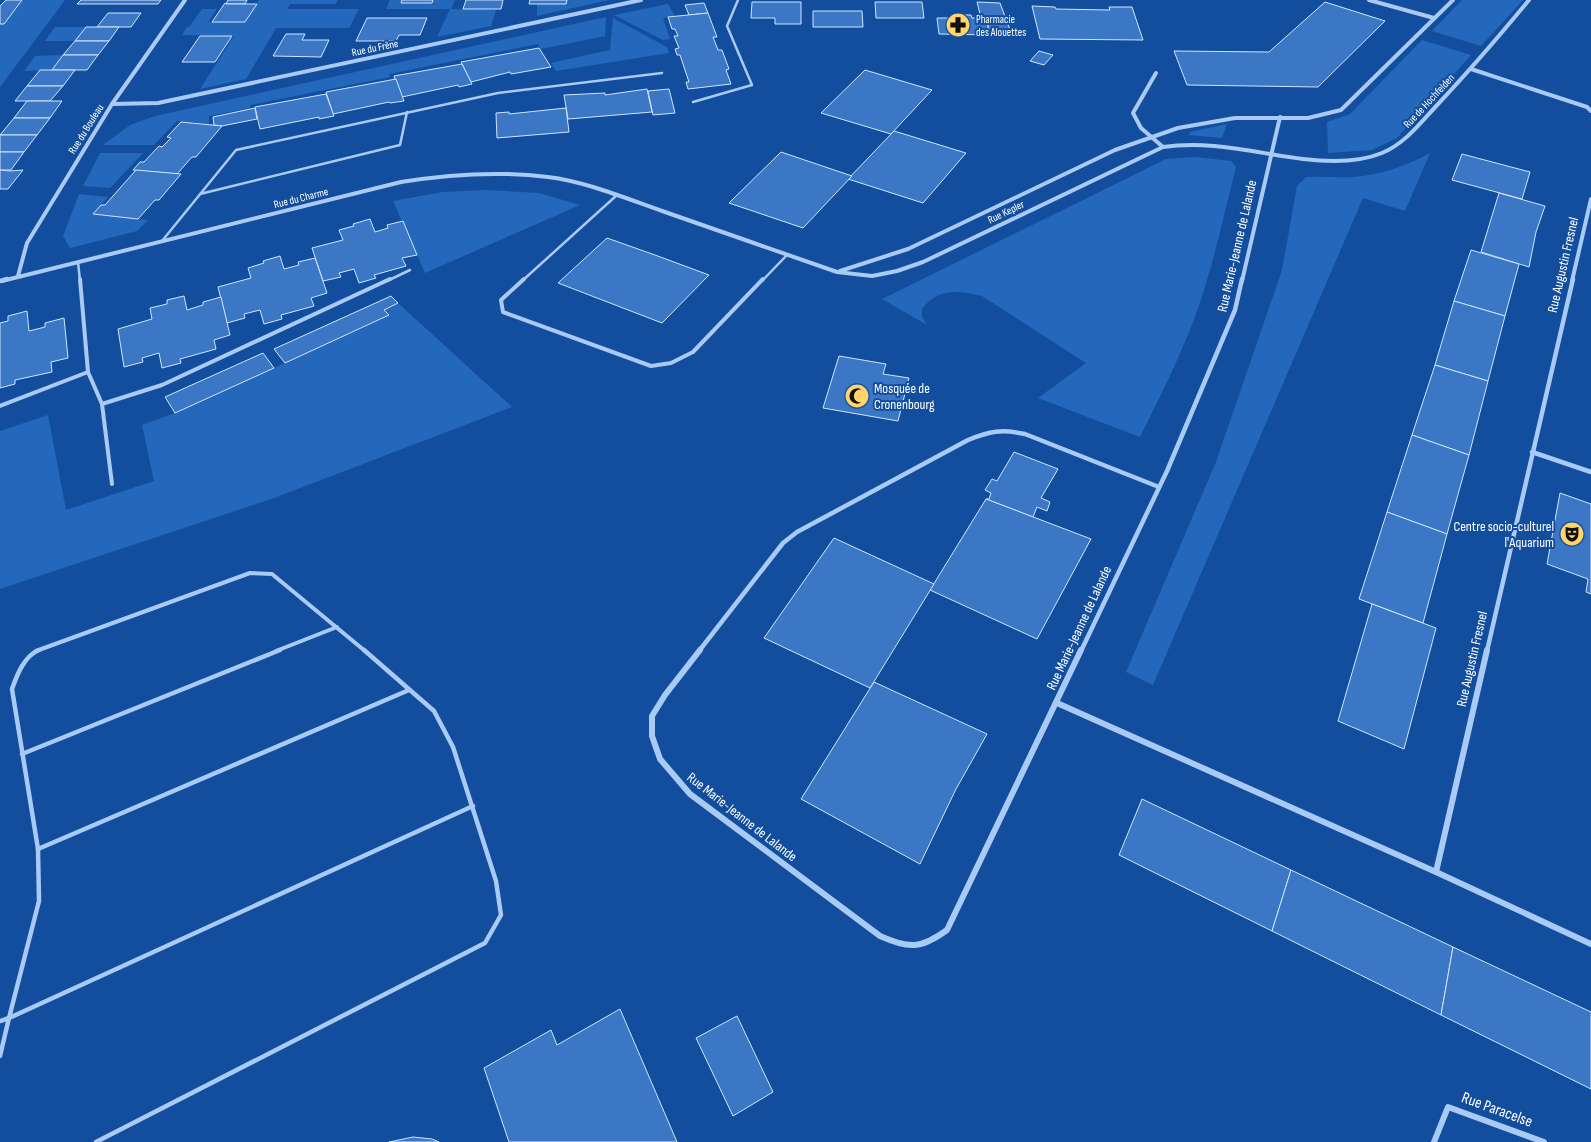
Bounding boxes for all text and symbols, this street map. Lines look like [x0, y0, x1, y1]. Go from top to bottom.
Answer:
pharmacy icon: Pharmacie des Alouettes [945, 12, 971, 38]
place label: Pharmacie des Alouettes [976, 13, 1026, 39]
street label: Rue du Frêne [350, 37, 400, 59]
street label: Rue de Hochfelden [1401, 71, 1457, 131]
street label: Rue du Bouleau [66, 101, 107, 156]
street label: Rue Marie-Jeanne de Lalande [1214, 178, 1260, 314]
street label: Rue du Charme [272, 185, 330, 211]
street label: Rue Kepler [986, 198, 1026, 226]
street label: Rue Augustin Fresnel [1544, 216, 1582, 314]
place label: Mosquée de Cronenbourg [874, 380, 935, 413]
mosque icon: Mosquée de Cronenbourg [844, 383, 870, 409]
place label: Centre socio-culturel l'Aquarium [1453, 518, 1554, 551]
theatre icon: Centre socio-culturel l'Aquarium [1559, 521, 1585, 547]
street label: Rue Marie-Jeanne de Lalande [1043, 563, 1115, 693]
street label: Rue Augustin Fresnel [1453, 610, 1491, 708]
street label: Rue Marie-Jeanne de Lalande [684, 769, 800, 865]
street label: Rue Paracelse [1459, 1088, 1535, 1132]

